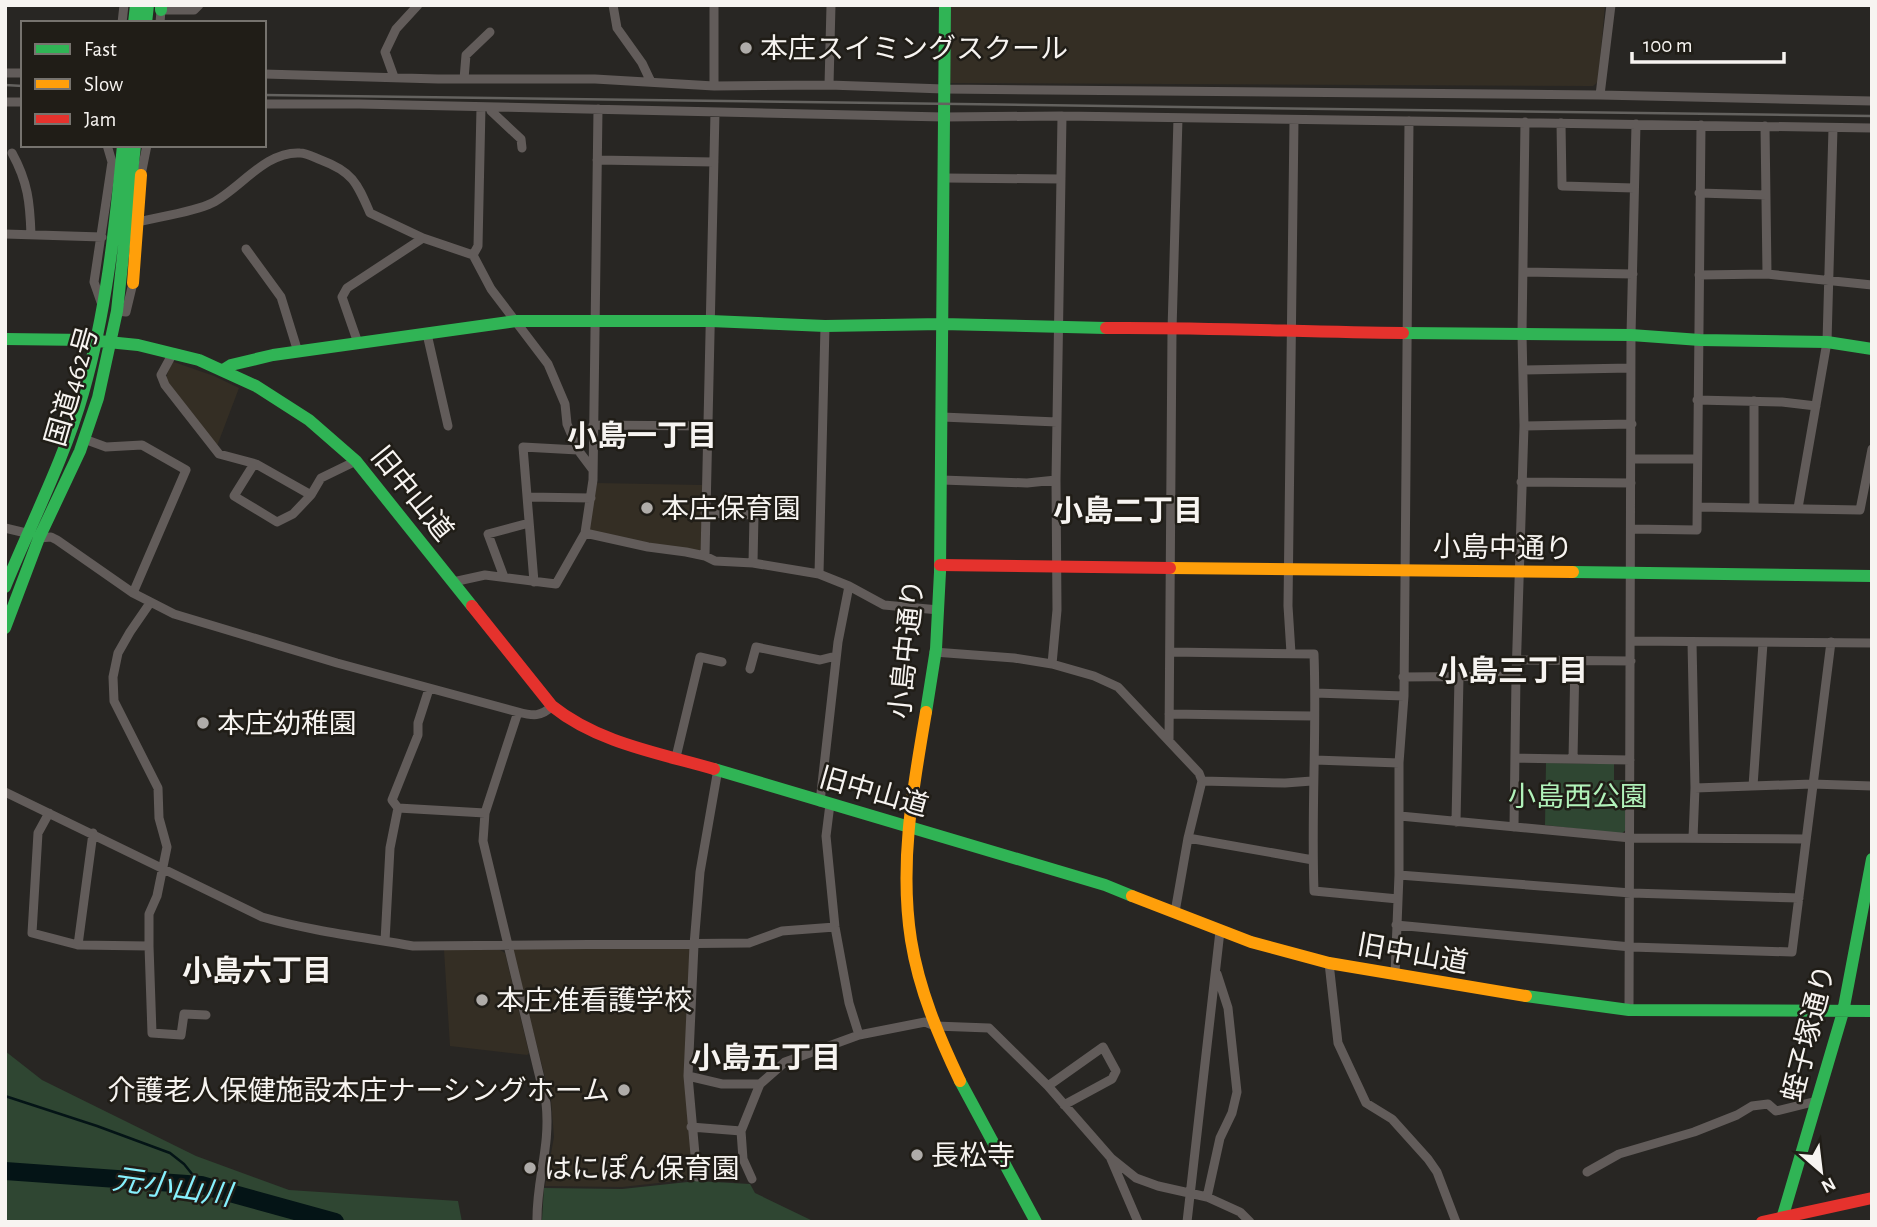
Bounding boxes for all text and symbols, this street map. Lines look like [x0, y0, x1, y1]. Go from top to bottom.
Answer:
legend [21, 21, 266, 147]
scale bar [1632, 21, 1784, 65]
place label: 本庄スイミングスクール [760, 34, 1068, 64]
text: 100 m [1643, 35, 1693, 56]
text: Fast [84, 39, 117, 60]
marker: 本庄スイミングスクール [738, 40, 754, 56]
text: Slow [84, 74, 123, 95]
text: Jam [84, 109, 116, 130]
street label: 国道462号 [41, 323, 103, 450]
district label: 小島一丁目 [567, 420, 717, 452]
street label: 旧中山道 [365, 441, 459, 547]
place label: 本庄保育園 [661, 494, 801, 524]
district label: 小島二丁目 [1053, 495, 1203, 527]
marker: 本庄保育園 [639, 500, 655, 516]
street label: 小島中通り [1433, 532, 1573, 564]
street label: 小島中通り [885, 578, 929, 720]
district label: 小島三丁目 [1438, 655, 1588, 687]
place label: 本庄幼稚園 [217, 709, 357, 739]
marker: 本庄幼稚園 [195, 715, 211, 731]
street label: 旧中山道 [816, 762, 932, 822]
park label: 小島西公園 [1508, 782, 1648, 812]
street label: 旧中山道 [1355, 929, 1471, 978]
district label: 小島六丁目 [182, 955, 332, 987]
street label: 蛭子塚通り [1777, 962, 1840, 1105]
place label: 本庄准看護学校 [496, 986, 692, 1016]
marker: 本庄准看護学校 [474, 992, 490, 1008]
district label: 小島五丁目 [691, 1042, 841, 1074]
place label: 介護老人保健施設本庄ナーシングホーム [107, 1076, 610, 1106]
marker: 介護老人保健施設本庄ナーシングホーム [616, 1082, 632, 1098]
north arrow [1786, 1136, 1856, 1206]
place label: 長松寺 [931, 1141, 1015, 1171]
marker: 長松寺 [909, 1147, 925, 1163]
place label: はにぽん保育園 [544, 1153, 740, 1184]
marker: はにぽん保育園 [522, 1160, 538, 1176]
water label: 元小山川 [110, 1164, 236, 1212]
text: N [1818, 1173, 1839, 1196]

